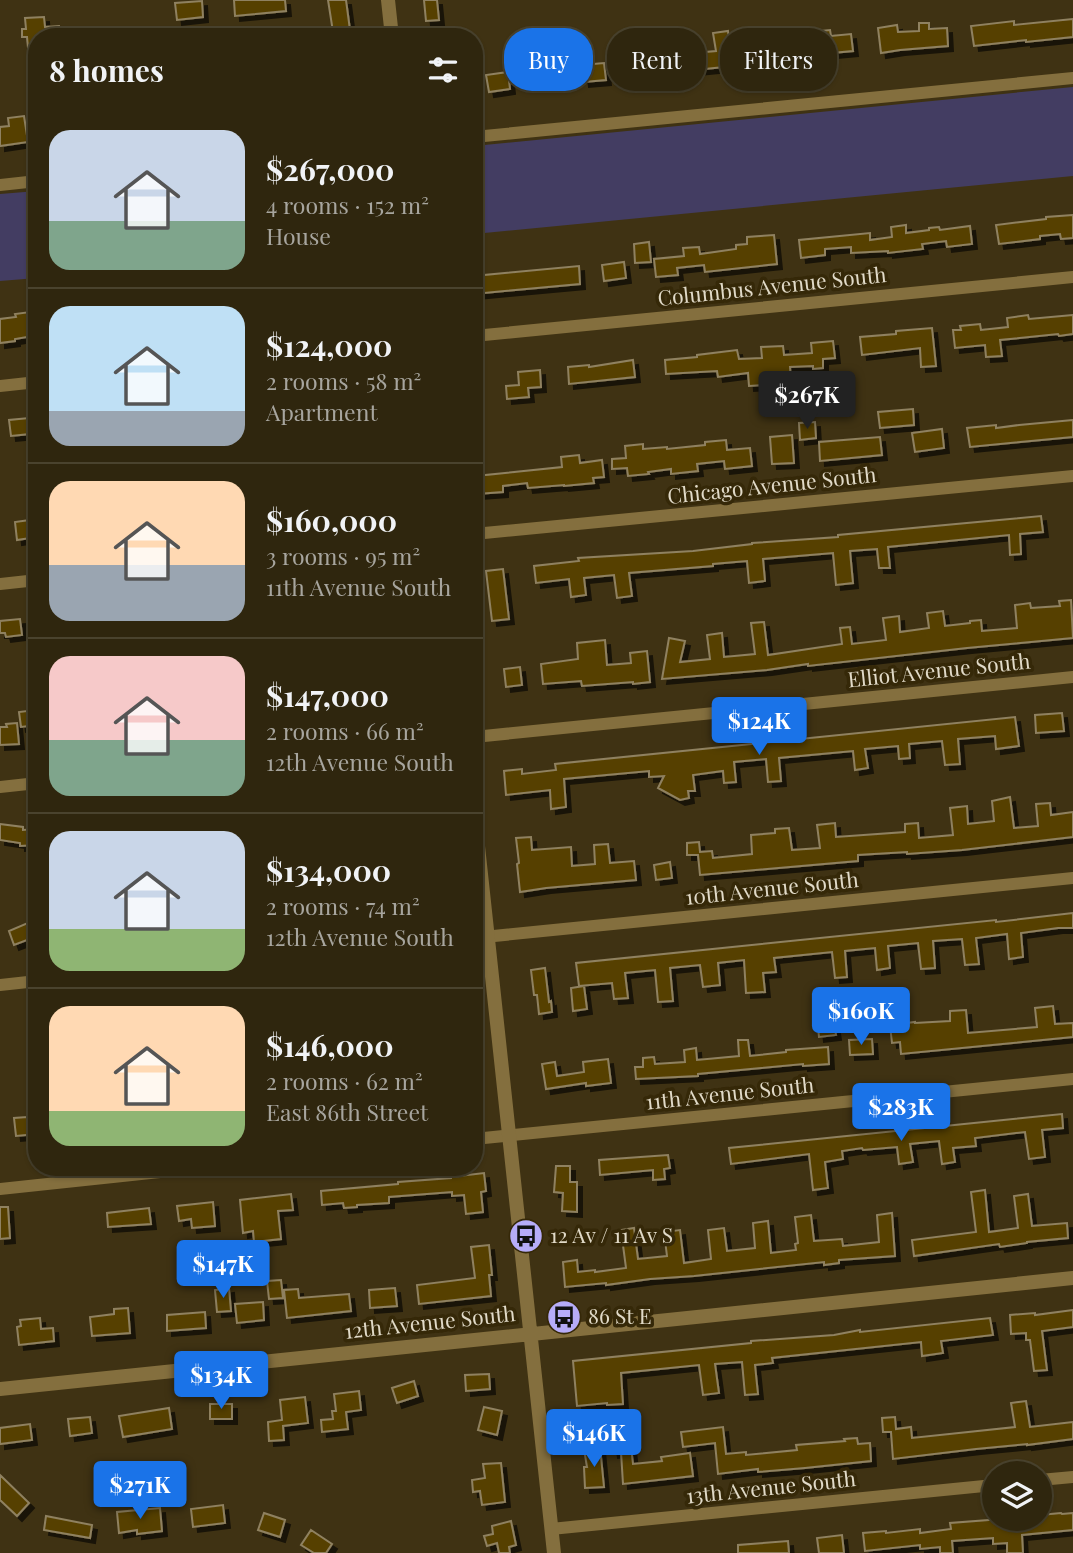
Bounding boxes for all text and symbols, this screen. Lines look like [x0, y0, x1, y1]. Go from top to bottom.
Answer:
chip: Buy [504, 28, 593, 91]
chip: Rent [607, 28, 706, 91]
chip: Filters [720, 28, 837, 91]
text: 8 homes [49, 50, 164, 90]
icon: filters [424, 51, 462, 89]
text: $267,000 [266, 149, 394, 189]
icon: home [105, 158, 189, 242]
text: 4 rooms · 152 m² [266, 189, 429, 220]
text: House [266, 220, 331, 251]
street label: Columbus Avenue South [656, 259, 888, 311]
text: $124,000 [266, 325, 392, 365]
icon: home [105, 334, 189, 418]
text: 2 rooms · 58 m² [266, 365, 421, 396]
pin: $267K [758, 372, 856, 431]
text: $267K [774, 378, 840, 409]
text: Apartment [266, 396, 378, 427]
street label: Chicago Avenue South [666, 459, 878, 509]
text: $160,000 [266, 500, 397, 540]
icon: home [105, 509, 189, 593]
text: 3 rooms · 95 m² [266, 540, 420, 571]
text: 11th Avenue South [266, 571, 451, 602]
street label: Elliot Avenue South [846, 645, 1032, 693]
text: $147,000 [266, 675, 389, 715]
icon: home [105, 684, 189, 768]
pin: $124K [710, 698, 808, 757]
text: $124K [728, 704, 790, 735]
text: 2 rooms · 66 m² [266, 715, 424, 746]
text: 12th Avenue South [266, 746, 454, 777]
text: $134,000 [266, 850, 391, 890]
icon: home [105, 859, 189, 943]
street label: 10th Avenue South [684, 864, 860, 910]
text: 2 rooms · 74 m² [266, 890, 420, 921]
text: 12th Avenue South [266, 921, 454, 952]
pin: $160K [812, 988, 910, 1047]
text: $160K [828, 994, 894, 1025]
text: $146,000 [266, 1025, 394, 1065]
icon: home [105, 1034, 189, 1118]
text: 2 rooms · 62 m² [266, 1065, 423, 1096]
street label: 11th Avenue South [644, 1069, 816, 1115]
pin: $283K [852, 1084, 950, 1143]
text: $283K [868, 1090, 934, 1121]
text: East 86th Street [266, 1096, 428, 1127]
bus stop icon: 12 Av / 11 Av S [507, 1217, 545, 1255]
place label: 12 Av / 11 Av S [550, 1220, 673, 1248]
pin: $147K [174, 1240, 272, 1300]
text: $147K [193, 1247, 253, 1278]
street label: 12th Avenue South [343, 1298, 517, 1344]
bus stop icon: 86 St E [545, 1298, 583, 1336]
place label: 86 St E [588, 1301, 651, 1329]
pin: $134K [172, 1352, 270, 1411]
text: $134K [190, 1358, 252, 1389]
pin: $146K [545, 1410, 643, 1469]
text: $146K [562, 1416, 626, 1447]
map controls [982, 1461, 1052, 1531]
button: layers [982, 1461, 1052, 1531]
pin: $271K [91, 1462, 189, 1521]
street label: 13th Avenue South [685, 1463, 858, 1509]
text: $271K [110, 1468, 170, 1499]

